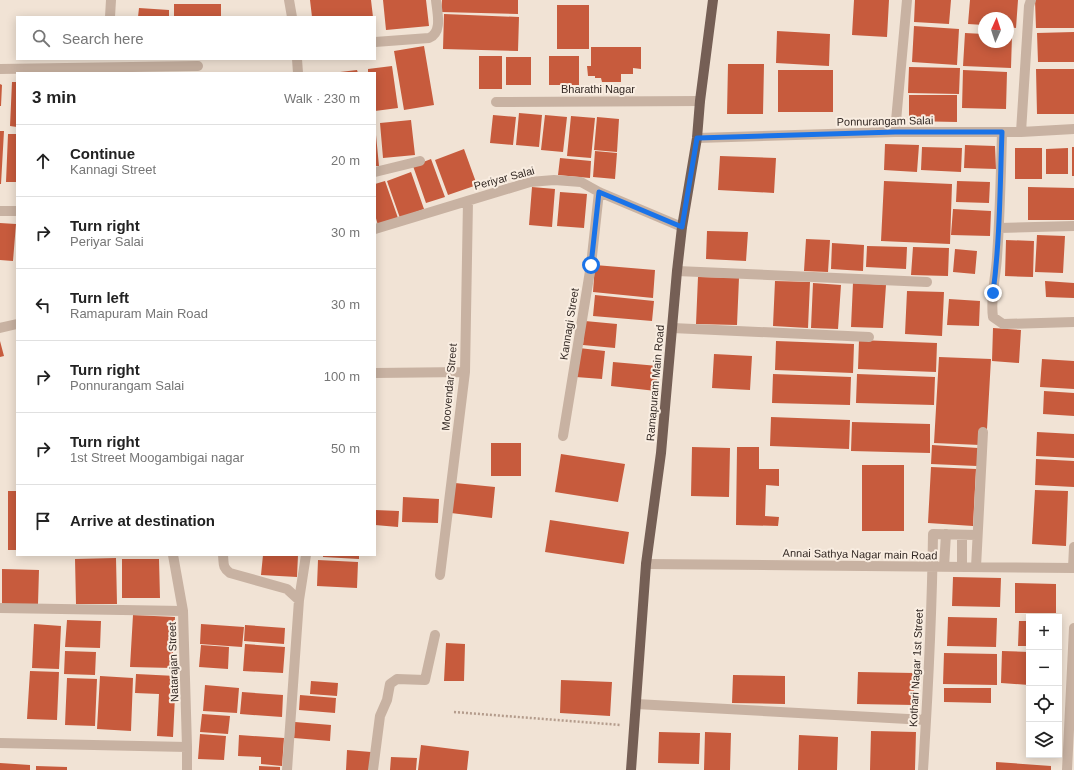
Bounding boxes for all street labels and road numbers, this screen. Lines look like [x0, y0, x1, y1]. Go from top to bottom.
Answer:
street label: Bharathi Nagar [561, 83, 635, 95]
street label: Ponnurangam Salai [837, 114, 933, 128]
street label: Periyar Salai [472, 164, 536, 192]
street label: Kannagi Street [557, 287, 581, 361]
street label: Ramapuram Main Road [644, 324, 666, 442]
street label: Moovendar Street [439, 343, 459, 431]
street label: Annai Sathya Nagar main Road [783, 547, 937, 561]
street label: Kothari Nagar 1st Street [907, 609, 925, 727]
street label: Natarajan Street [166, 622, 180, 702]

